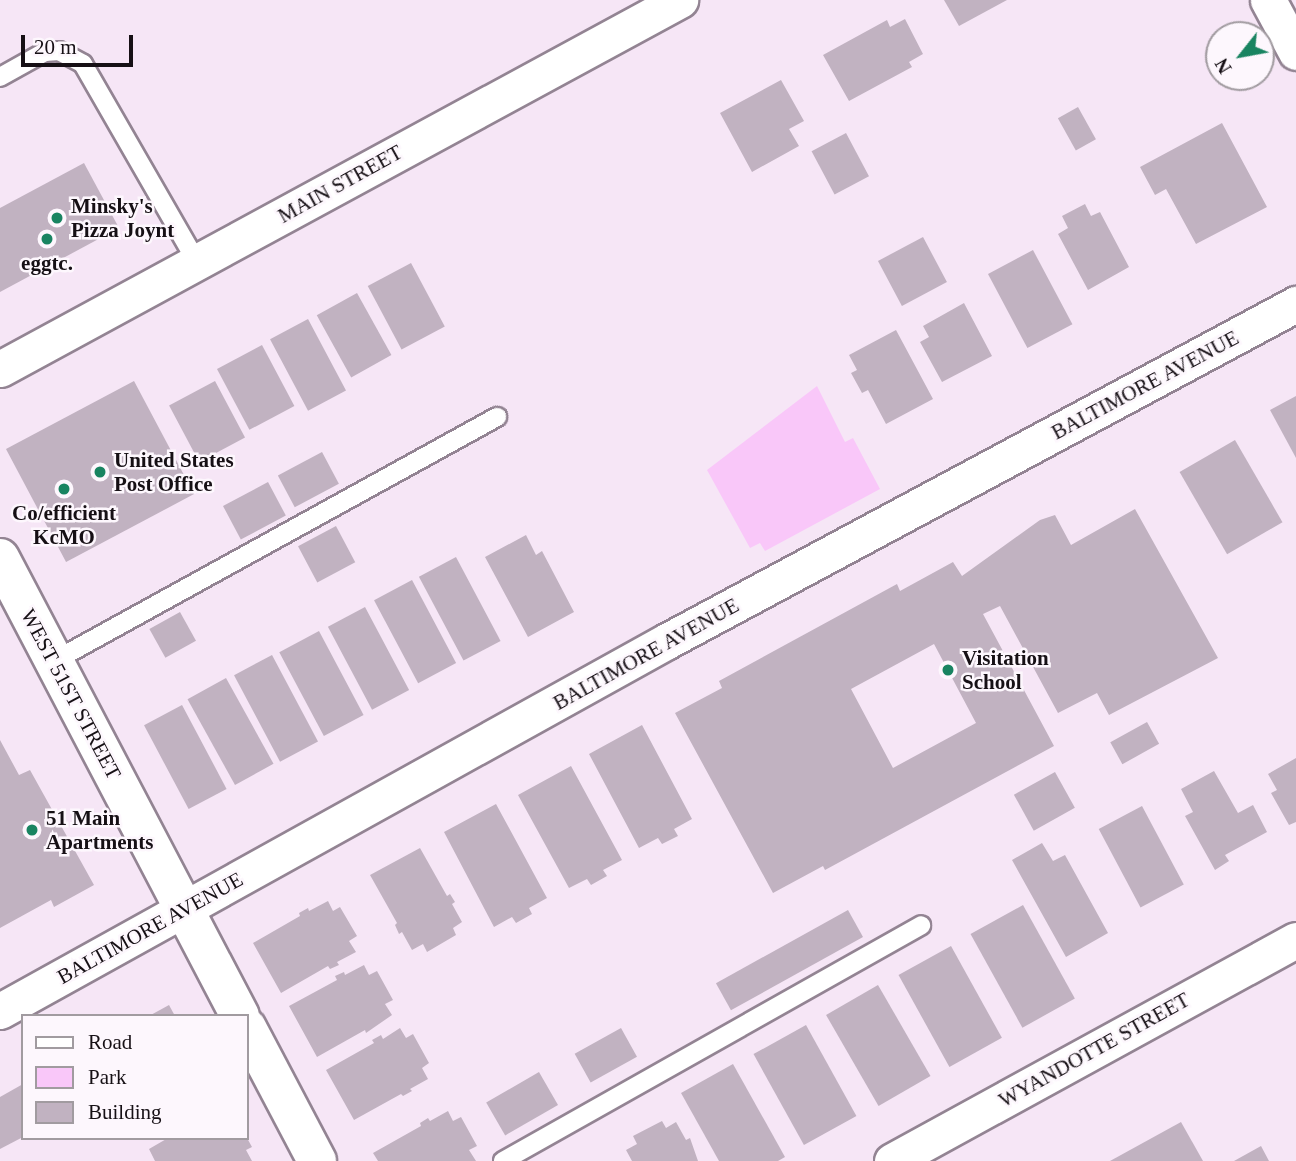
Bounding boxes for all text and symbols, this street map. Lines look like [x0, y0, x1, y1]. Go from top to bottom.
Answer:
scale bar [24, 21, 136, 65]
north arrow [1205, 21, 1275, 91]
text: 20 m [34, 35, 77, 59]
text: N [1211, 55, 1236, 77]
street label: MAIN STREET [273, 139, 407, 229]
place label: Minsky's Pizza Joynt [71, 193, 174, 243]
marker: Minsky's Pizza Joynt [49, 210, 65, 226]
marker: eggtc. [39, 231, 55, 247]
place label: eggtc. [21, 250, 73, 276]
street label: BALTIMORE AVENUE [1047, 325, 1243, 445]
place label: United States Post Office [114, 447, 234, 497]
marker: United States Post Office [92, 464, 108, 480]
marker: Co/efficient KcMO [56, 481, 72, 497]
place label: Co/efficient KcMO [12, 500, 116, 550]
street label: BALTIMORE AVENUE [548, 592, 744, 716]
street label: WEST 51ST STREET [15, 604, 127, 784]
place label: Visitation School [962, 645, 1049, 695]
marker: Visitation School [940, 662, 956, 678]
place label: 51 Main Apartments [46, 805, 153, 855]
marker: 51 Main Apartments [24, 822, 40, 838]
street label: BALTIMORE AVENUE [52, 866, 248, 990]
street label: WYANDOTTE STREET [994, 987, 1194, 1113]
legend [21, 1014, 248, 1140]
text: Road [88, 1030, 132, 1054]
text: Park [88, 1065, 127, 1089]
text: Building [88, 1100, 162, 1124]

